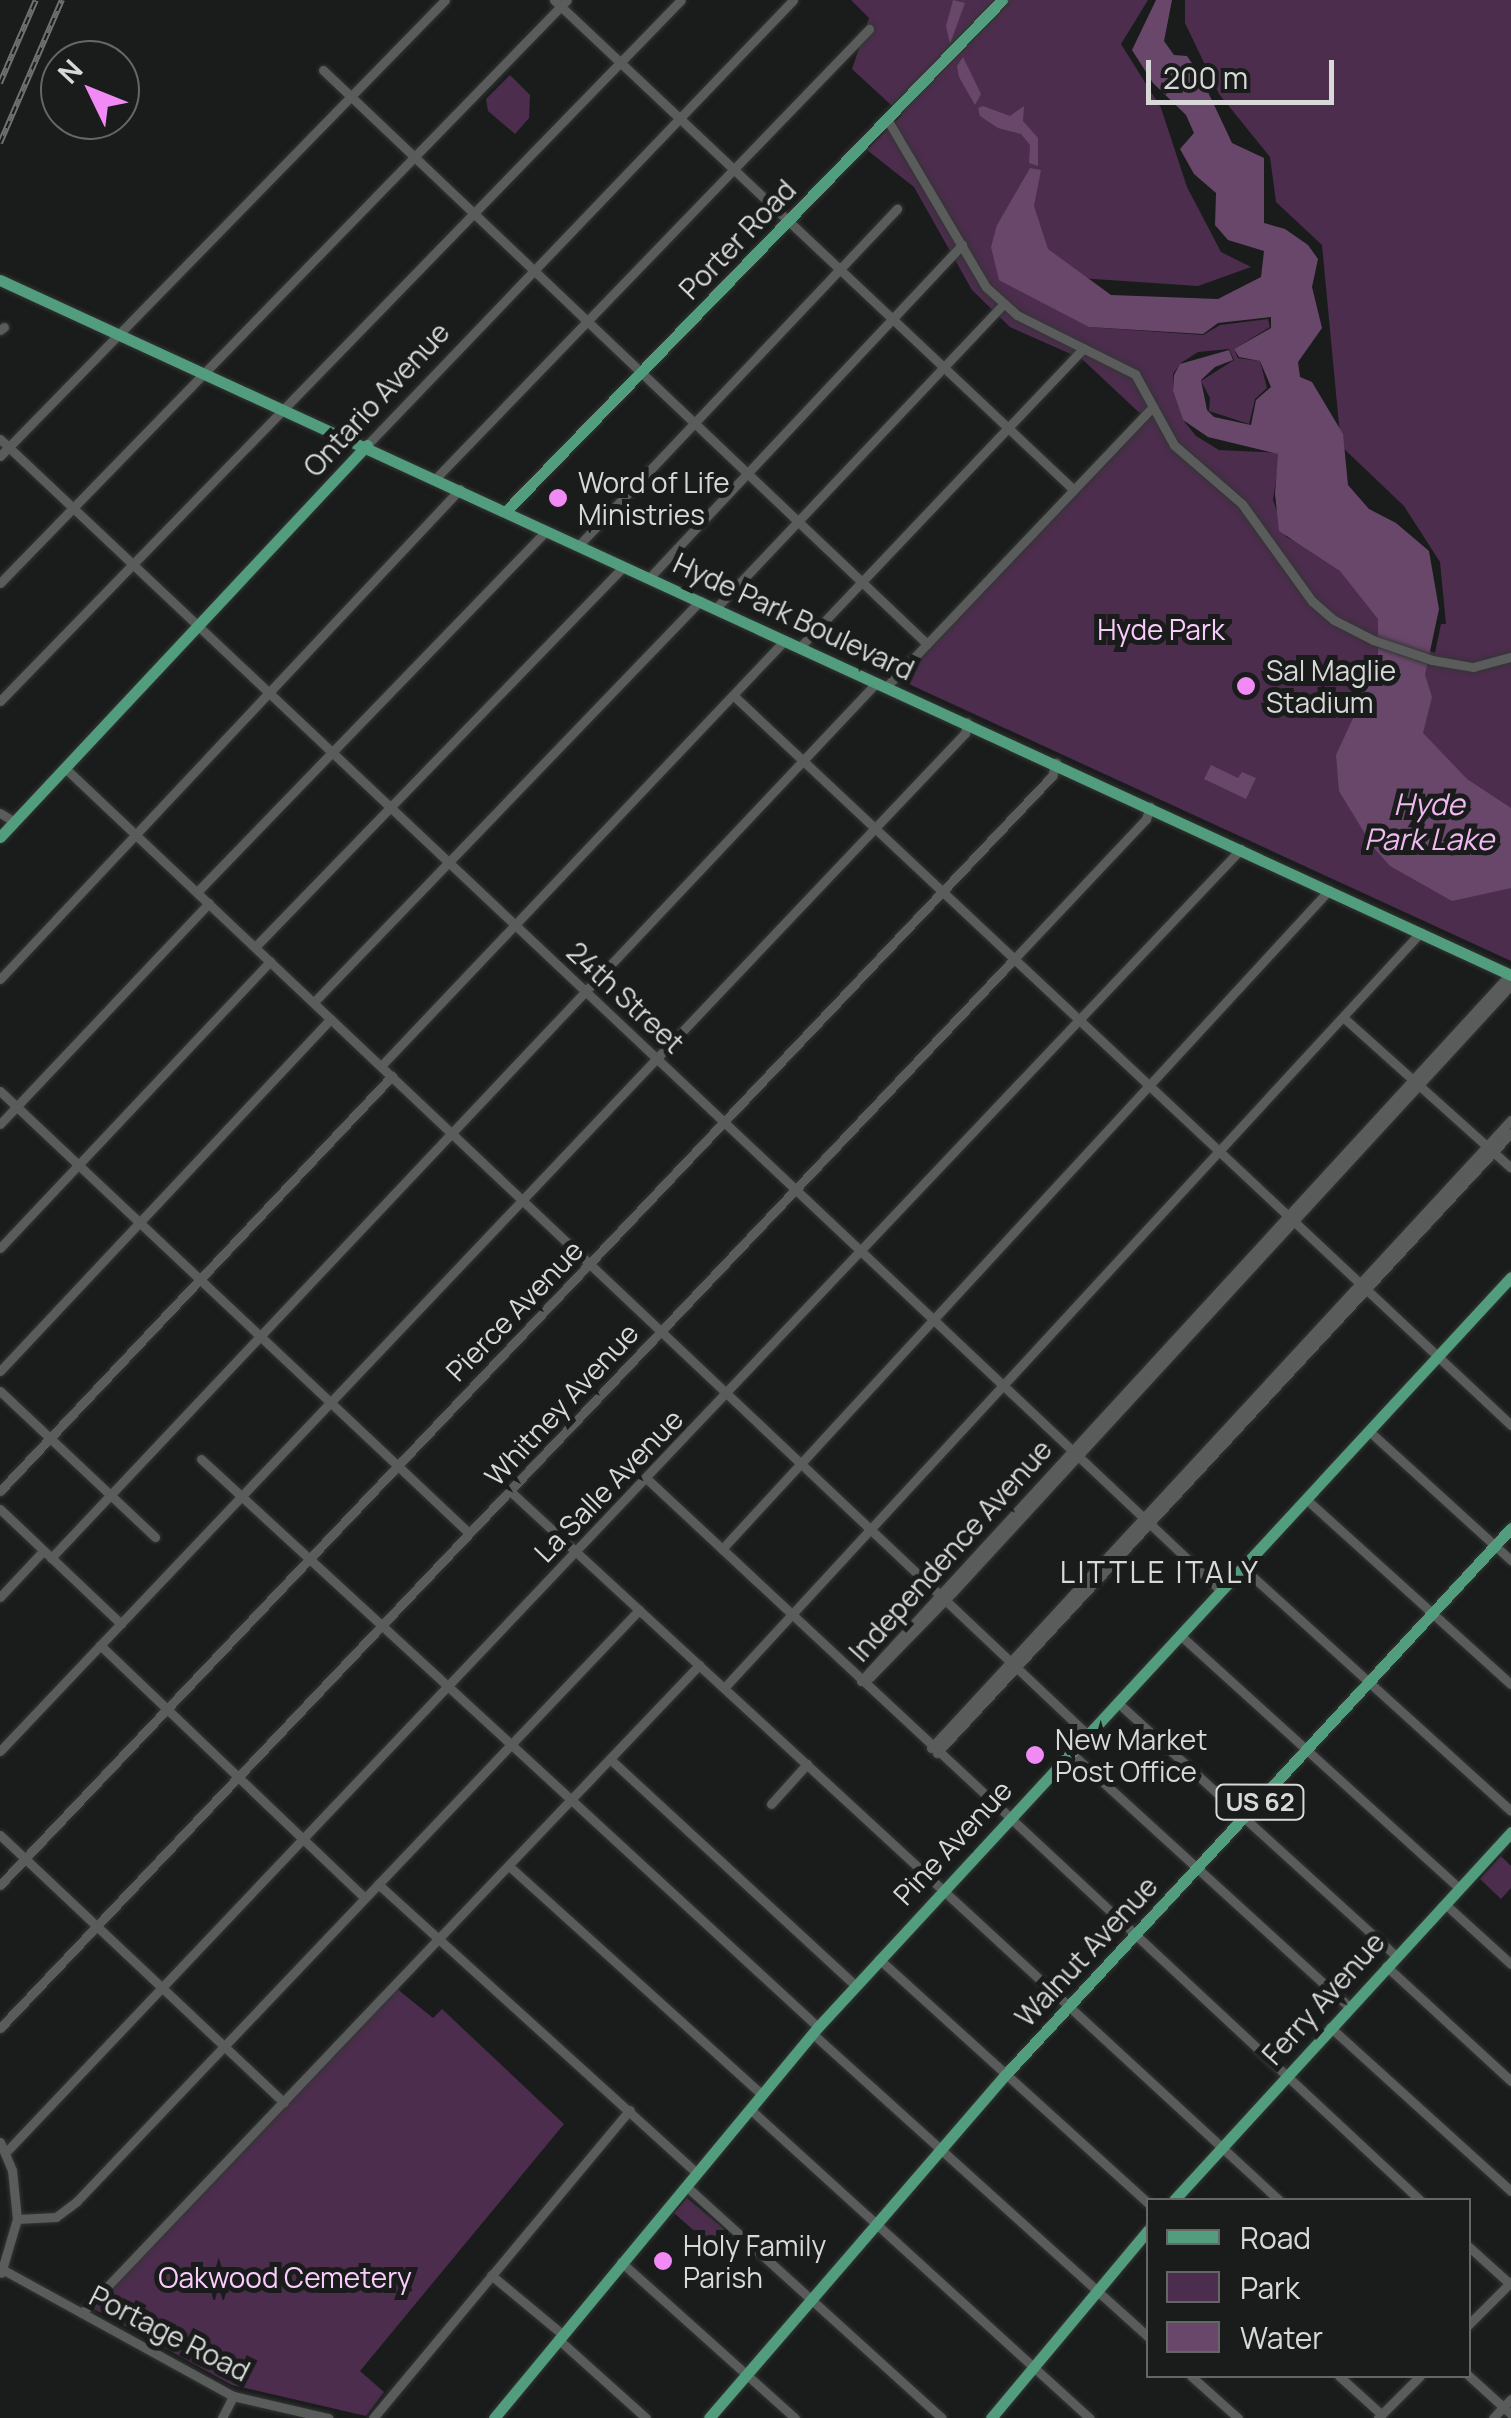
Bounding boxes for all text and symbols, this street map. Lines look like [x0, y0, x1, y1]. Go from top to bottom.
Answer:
north arrow [40, 40, 140, 140]
scale bar [1151, 40, 1338, 102]
text: N [49, 51, 90, 91]
text: 200 m [1163, 57, 1248, 98]
street label: Porter Road [672, 172, 802, 306]
street label: Ontario Avenue [296, 315, 456, 483]
place label: Word of Life Ministries [578, 465, 730, 531]
marker: Word of Life Ministries [547, 487, 569, 509]
street label: Hyde Park Boulevard [668, 546, 920, 686]
park label: Hyde Park [1097, 612, 1225, 646]
place label: Sal Maglie Stadium [1266, 653, 1396, 719]
marker: Sal Maglie Stadium [1235, 675, 1257, 697]
water label: Hyde Park Lake [1364, 786, 1494, 856]
street label: 24th Street [561, 934, 691, 1060]
street label: Pierce Avenue [439, 1233, 589, 1387]
street label: Whitney Avenue [477, 1316, 645, 1492]
street label: La Salle Avenue [527, 1402, 689, 1568]
street label: Independence Avenue [842, 1432, 1058, 1668]
district label: LITTLE ITALY [1060, 1554, 1260, 1590]
place label: New Market Post Office [1055, 1722, 1207, 1788]
marker: New Market Post Office [1024, 1744, 1046, 1766]
street label: Pine Avenue [886, 1773, 1018, 1911]
road number: US 62 [1215, 1782, 1305, 1822]
street label: Walnut Avenue [1008, 1869, 1164, 2033]
street label: Ferry Avenue [1255, 1925, 1391, 2071]
legend [1146, 2198, 1471, 2378]
text: Road [1240, 2217, 1311, 2258]
place label: Holy Family Parish [683, 2228, 826, 2294]
marker: Holy Family Parish [652, 2250, 674, 2272]
park label: Oakwood Cemetery [158, 2260, 412, 2294]
text: Park [1240, 2267, 1300, 2308]
street label: Portage Road [84, 2278, 256, 2388]
text: Water [1240, 2317, 1323, 2358]

